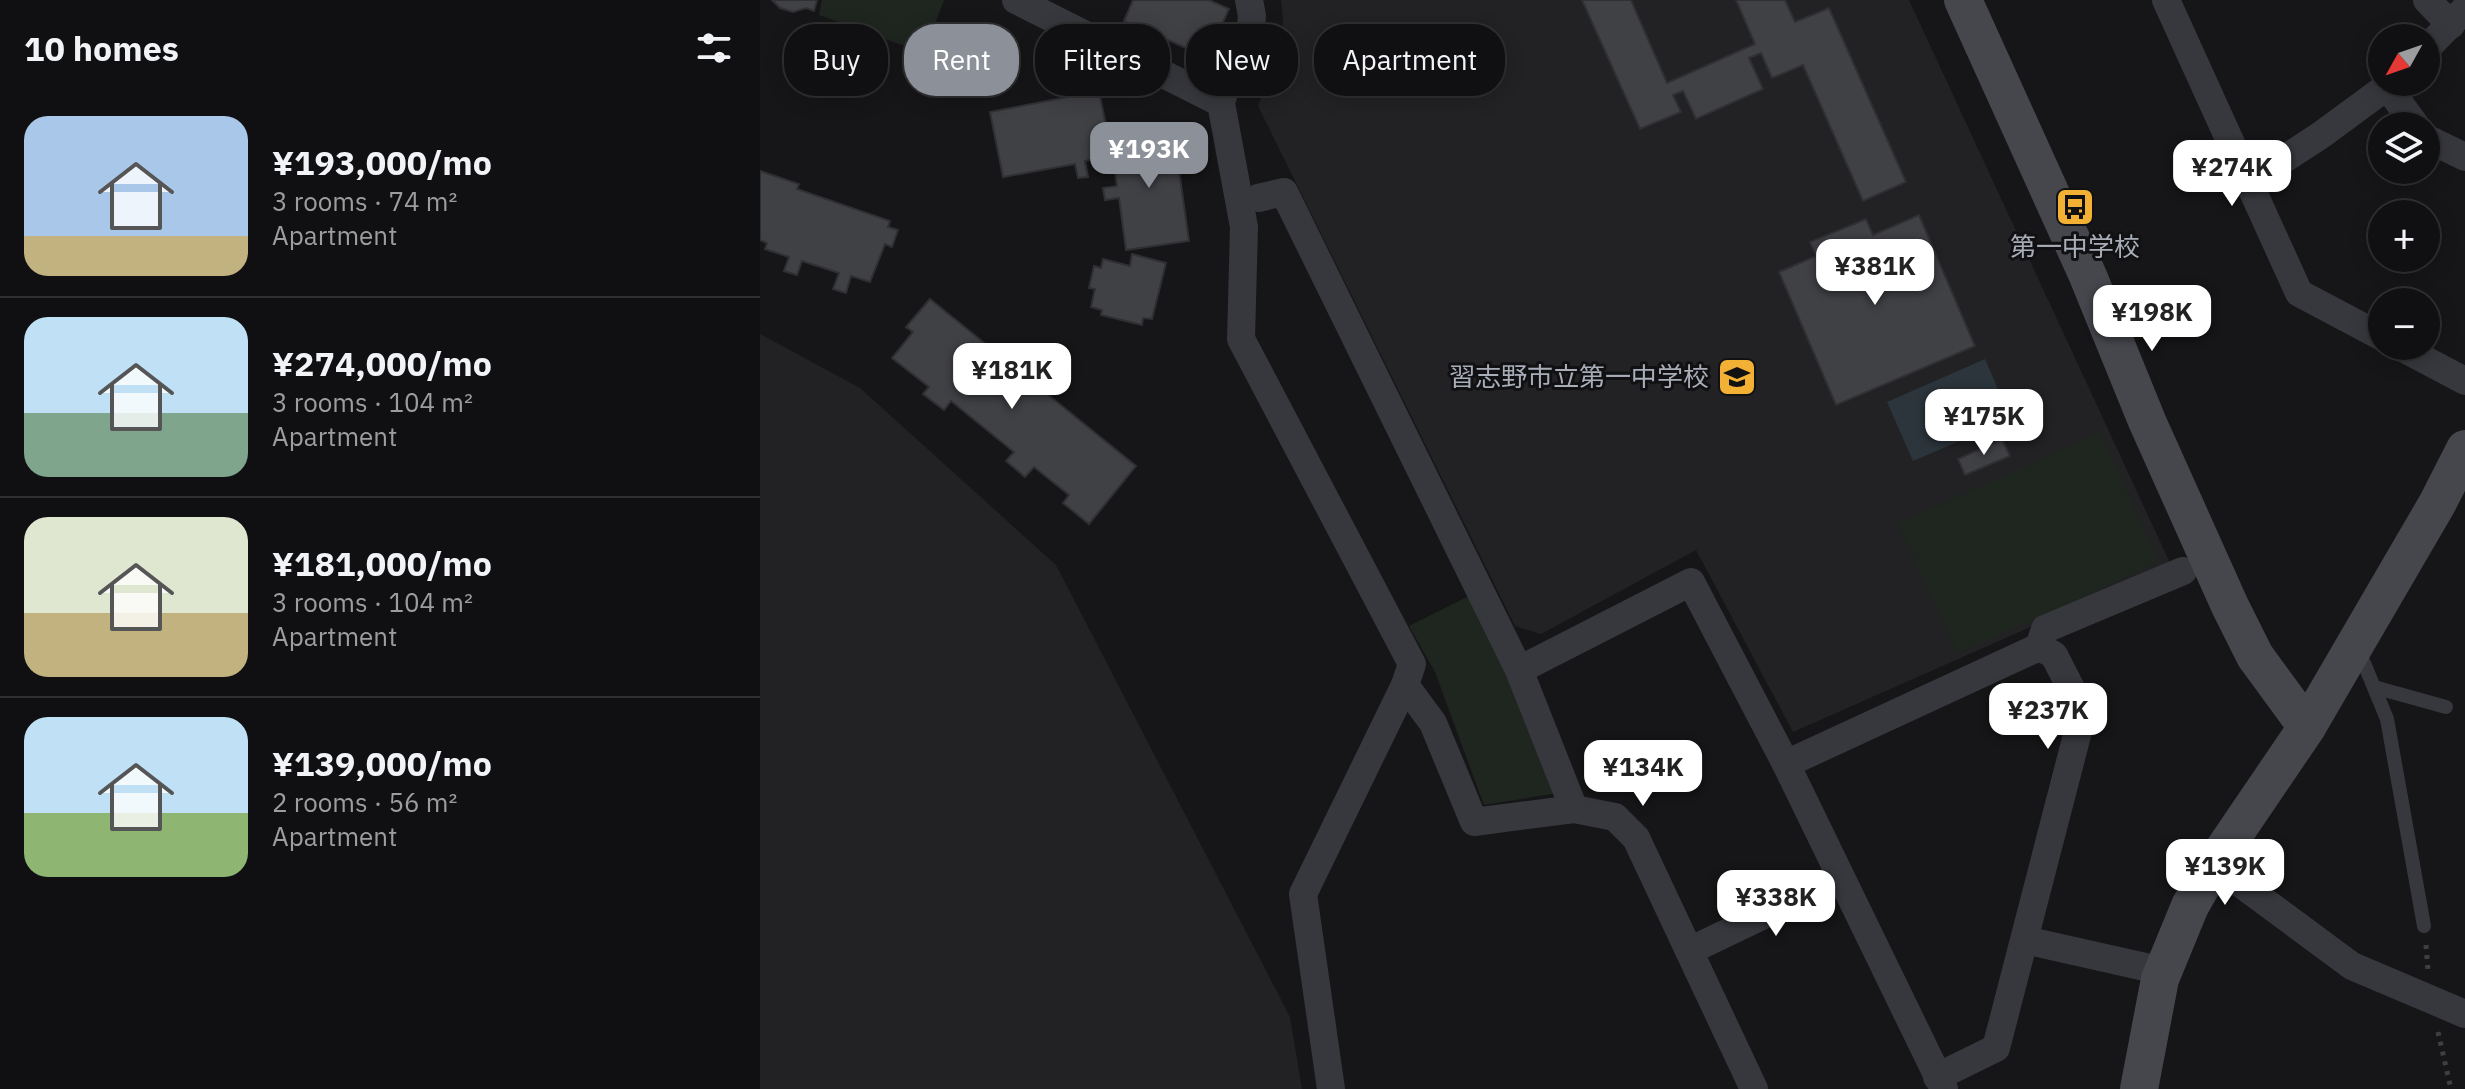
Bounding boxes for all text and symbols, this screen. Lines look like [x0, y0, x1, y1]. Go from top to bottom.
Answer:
chip: Buy [784, 24, 888, 96]
chip: Rent [904, 24, 1019, 96]
chip: Filters [1035, 24, 1170, 96]
chip: New [1186, 24, 1298, 96]
chip: Apartment [1314, 24, 1505, 96]
north arrow [2368, 24, 2440, 96]
map controls [2368, 24, 2440, 360]
text: 10 homes [24, 26, 179, 70]
icon: filters [692, 26, 736, 70]
button: layers [2368, 112, 2440, 184]
pin: ¥193K [1093, 122, 1205, 190]
text: ¥193K [1108, 131, 1190, 165]
text: ¥193,000/mo [272, 140, 492, 184]
pin: ¥274K [2176, 140, 2288, 208]
icon: home [88, 148, 184, 244]
text: ¥274K [2191, 149, 2273, 183]
text: 3 rooms · 74 m² [272, 184, 457, 218]
bus stop icon: 第一中学校 [2054, 186, 2096, 228]
button: + [2368, 200, 2440, 272]
text: Apartment [272, 218, 397, 252]
place label: 第一中学校 [2010, 229, 2140, 263]
pin: ¥381K [1819, 239, 1931, 307]
text: ¥381K [1834, 248, 1916, 282]
pin: ¥198K [2096, 285, 2208, 353]
button: − [2368, 288, 2440, 360]
text: ¥198K [2111, 294, 2193, 328]
text: ¥274,000/mo [272, 341, 492, 385]
pin: ¥181K [956, 343, 1068, 411]
icon: home [88, 349, 184, 445]
text: ¥181K [971, 352, 1053, 386]
school or university icon: 習志野市立第一中学校 [1716, 356, 1758, 398]
place label: 習志野市立第一中学校 [1449, 359, 1709, 393]
text: 3 rooms · 104 m² [272, 385, 473, 419]
pin: ¥175K [1928, 389, 2040, 457]
text: ¥175K [1943, 398, 2025, 432]
text: Apartment [272, 419, 397, 453]
text: ¥181,000/mo [272, 541, 492, 585]
icon: home [88, 549, 184, 645]
text: 3 rooms · 104 m² [272, 585, 473, 619]
text: Apartment [272, 619, 397, 653]
pin: ¥237K [1992, 683, 2104, 751]
text: ¥237K [2007, 692, 2089, 726]
pin: ¥134K [1587, 740, 1699, 808]
text: ¥139,000/mo [272, 741, 492, 785]
icon: home [88, 749, 184, 845]
text: ¥134K [1602, 749, 1684, 783]
text: 2 rooms · 56 m² [272, 785, 457, 819]
text: Apartment [272, 819, 397, 853]
pin: ¥139K [2169, 839, 2281, 907]
text: ¥139K [2184, 848, 2266, 882]
pin: ¥338K [1720, 870, 1832, 938]
text: ¥338K [1735, 879, 1817, 913]

